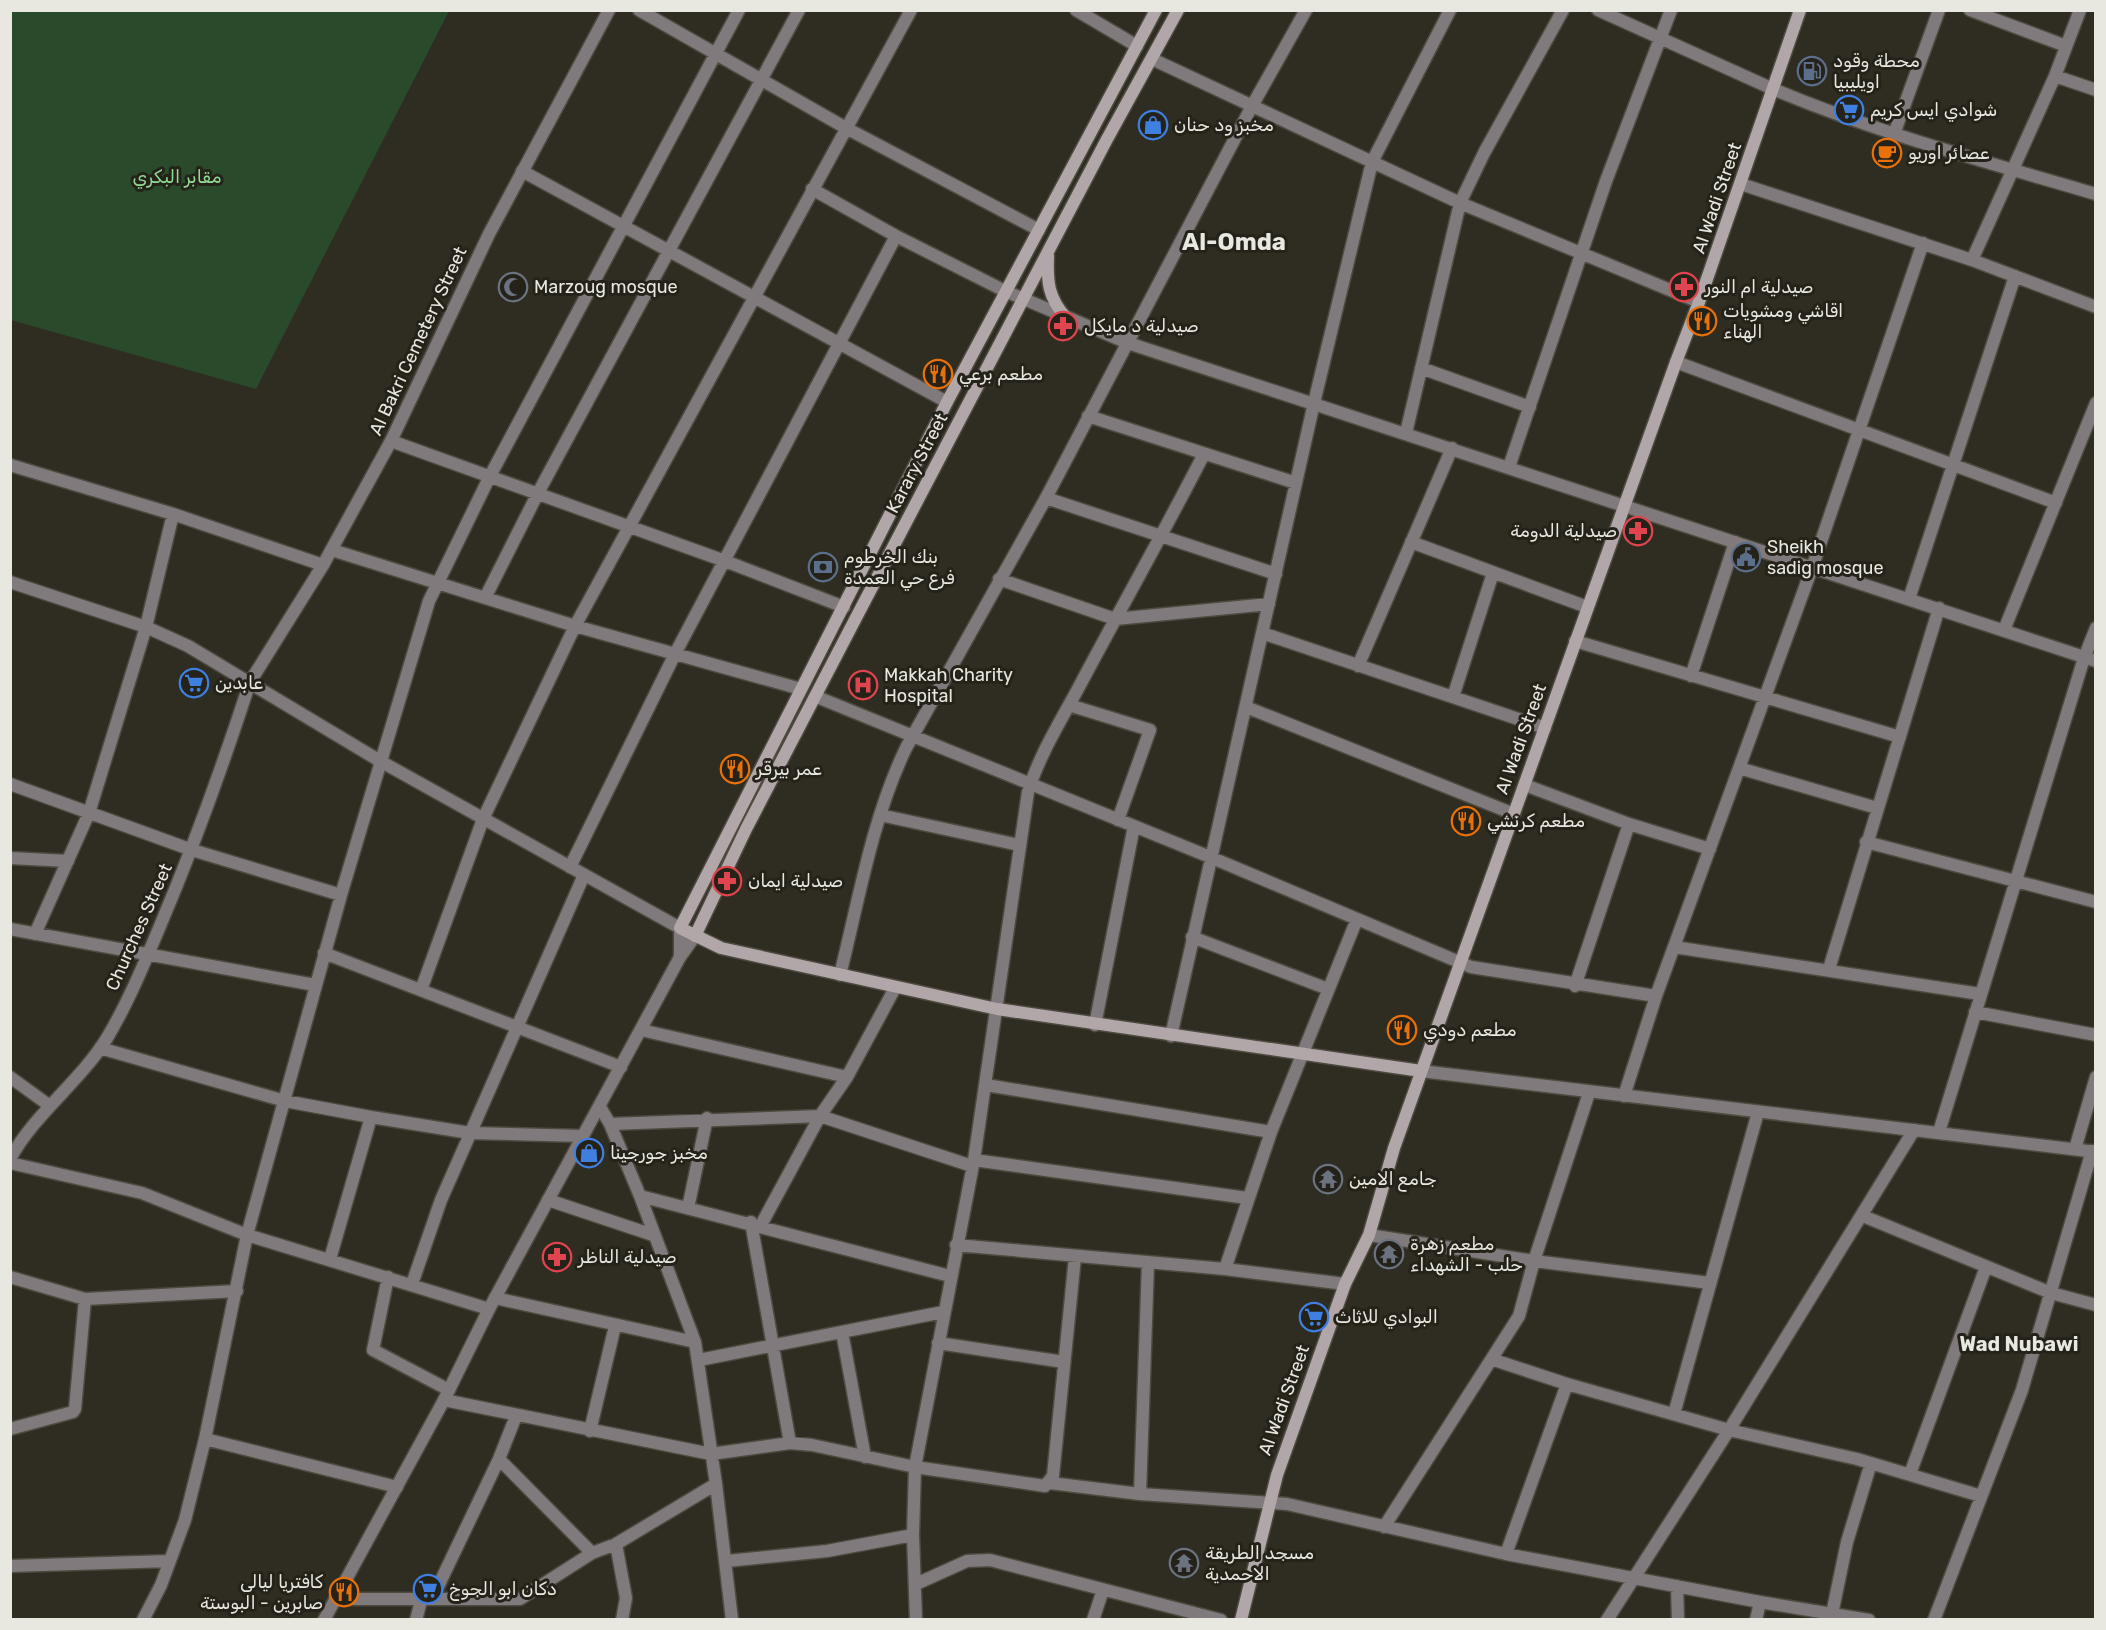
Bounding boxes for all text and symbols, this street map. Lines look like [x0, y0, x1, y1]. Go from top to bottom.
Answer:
place label: محطة وقود اويليبيا [1833, 50, 1920, 93]
fuel station icon: محطة وقود اويليبيا [1796, 55, 1828, 87]
supermarket icon: شوادي ايس كريم [1833, 94, 1865, 126]
place label: شوادي ايس كريم [1870, 99, 1997, 122]
shop icon: مخبز ود حنان [1137, 109, 1169, 141]
place label: مخبز ود حنان [1174, 114, 1274, 136]
cafe icon: عصائر اوريو [1871, 137, 1903, 169]
street label: Al Wadi Street [1688, 140, 1746, 256]
place label: عصائر اوريو [1908, 142, 1990, 164]
park label: مقابر البكري [132, 166, 222, 189]
district label: Al-Omda [1182, 228, 1286, 256]
street label: Al Bakri Cemetery Street [365, 243, 471, 439]
mosque icon: Marzoug mosque [497, 271, 529, 303]
pharmacy icon: صيدلية ام النور [1668, 271, 1700, 303]
place label: Marzoug mosque [534, 276, 678, 298]
place label: صيدلية ام النور [1704, 276, 1813, 298]
place label: اقاشي ومشويات الهناء [1723, 300, 1843, 343]
restaurant icon: اقاشي ومشويات الهناء [1686, 305, 1718, 337]
pharmacy icon: صيدلية د مايكل [1047, 310, 1079, 342]
place label: صيدلية د مايكل [1084, 315, 1198, 337]
restaurant icon: مطعم برعي [922, 358, 954, 390]
place label: مطعم برعي [959, 363, 1043, 387]
street label: Karary Street [881, 409, 953, 517]
pharmacy icon: صيدلية الدومة [1622, 515, 1654, 547]
place label: صيدلية الدومة [1510, 520, 1617, 542]
place label: Sheikh sadig mosque [1767, 536, 1884, 579]
public building icon: Sheikh sadig mosque [1730, 541, 1762, 573]
place label: بنك الخرطوم فرع حي العمدة [844, 546, 954, 591]
bank icon: بنك الخرطوم فرع حي العمدة [807, 551, 839, 583]
place label: Makkah Charity Hospital [884, 664, 1013, 707]
supermarket icon: عابدين [178, 667, 210, 699]
hospital icon: Makkah Charity Hospital [847, 669, 879, 701]
place label: عابدين [215, 672, 263, 694]
street label: Al Wadi Street [1491, 681, 1551, 797]
restaurant icon: عمر بيرقر [719, 753, 751, 785]
place label: عمر بيرقر [755, 758, 822, 780]
restaurant icon: مطعم كرنشي [1450, 805, 1482, 837]
place label: مطعم كرنشي [1487, 810, 1585, 834]
street label: Churches Street [101, 860, 177, 994]
pharmacy icon: صيدلية ايمان [711, 865, 743, 897]
place label: صيدلية ايمان [748, 870, 843, 892]
restaurant icon: مطعم دودي [1386, 1014, 1418, 1046]
place label: مطعم دودي [1423, 1019, 1516, 1042]
shop icon: مخبز جورجينا [573, 1137, 605, 1169]
place label: مخبز جورجينا [610, 1142, 708, 1164]
temple icon: جامع الامين [1312, 1163, 1344, 1195]
place label: جامع الامين [1349, 1168, 1437, 1192]
place label: مطعم زهرة حلب - الشهداء [1410, 1233, 1523, 1276]
temple icon: مطعم زهرة حلب - الشهداء [1373, 1238, 1405, 1270]
pharmacy icon: صيدلية الناظر [541, 1241, 573, 1273]
place label: صيدلية الناظر [577, 1246, 677, 1268]
supermarket icon: البوادي للاثاث [1298, 1301, 1330, 1333]
place label: البوادي للاثاث [1335, 1306, 1438, 1329]
district label: Wad Nubawi [1960, 1332, 2078, 1356]
street label: Al Wadi Street [1254, 1342, 1314, 1458]
place label: مسجد الطريقة الاحمدية [1205, 1542, 1314, 1585]
temple icon: مسجد الطريقة الاحمدية [1168, 1547, 1200, 1579]
place label: كافتريا ليالي صابرين - البوستة [200, 1571, 323, 1614]
supermarket icon: دكان ابو الجوخ [412, 1573, 444, 1605]
restaurant icon: كافتريا ليالي صابرين - البوستة [328, 1576, 360, 1608]
place label: دكان ابو الجوخ [449, 1578, 557, 1601]

